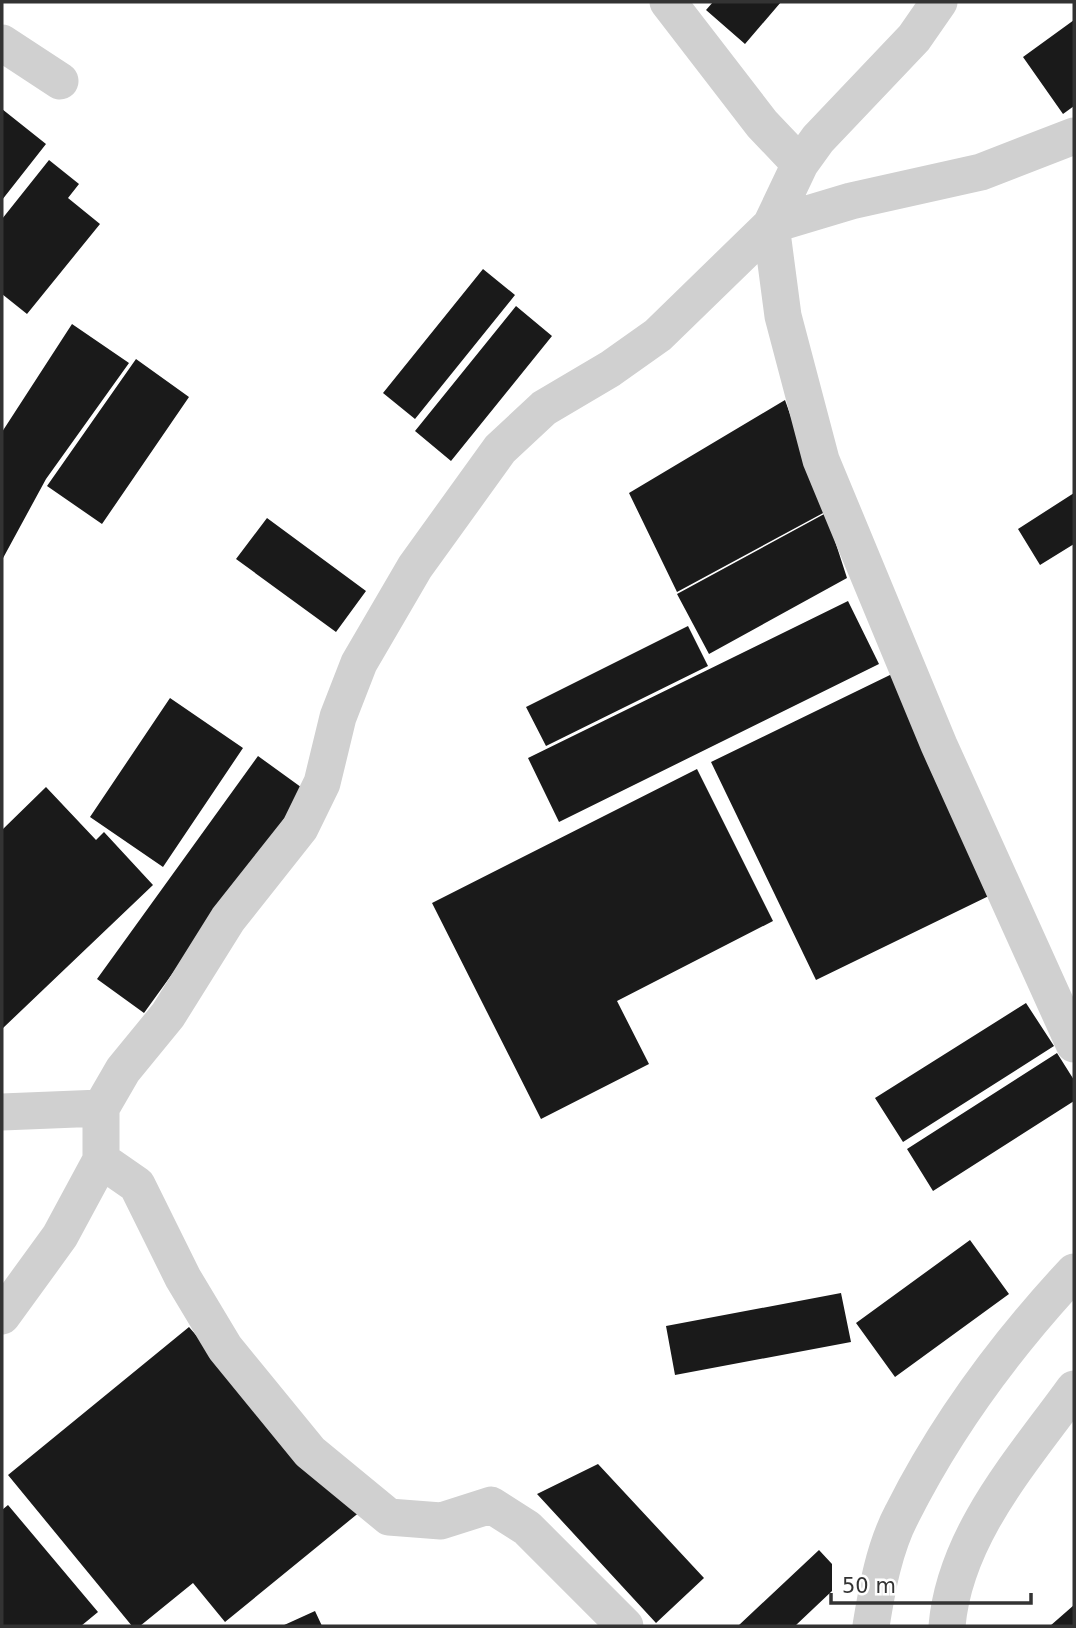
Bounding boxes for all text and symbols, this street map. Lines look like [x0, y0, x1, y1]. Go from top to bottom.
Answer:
scale bar [831, 1562, 1030, 1606]
text: 50 m [842, 1574, 896, 1598]

